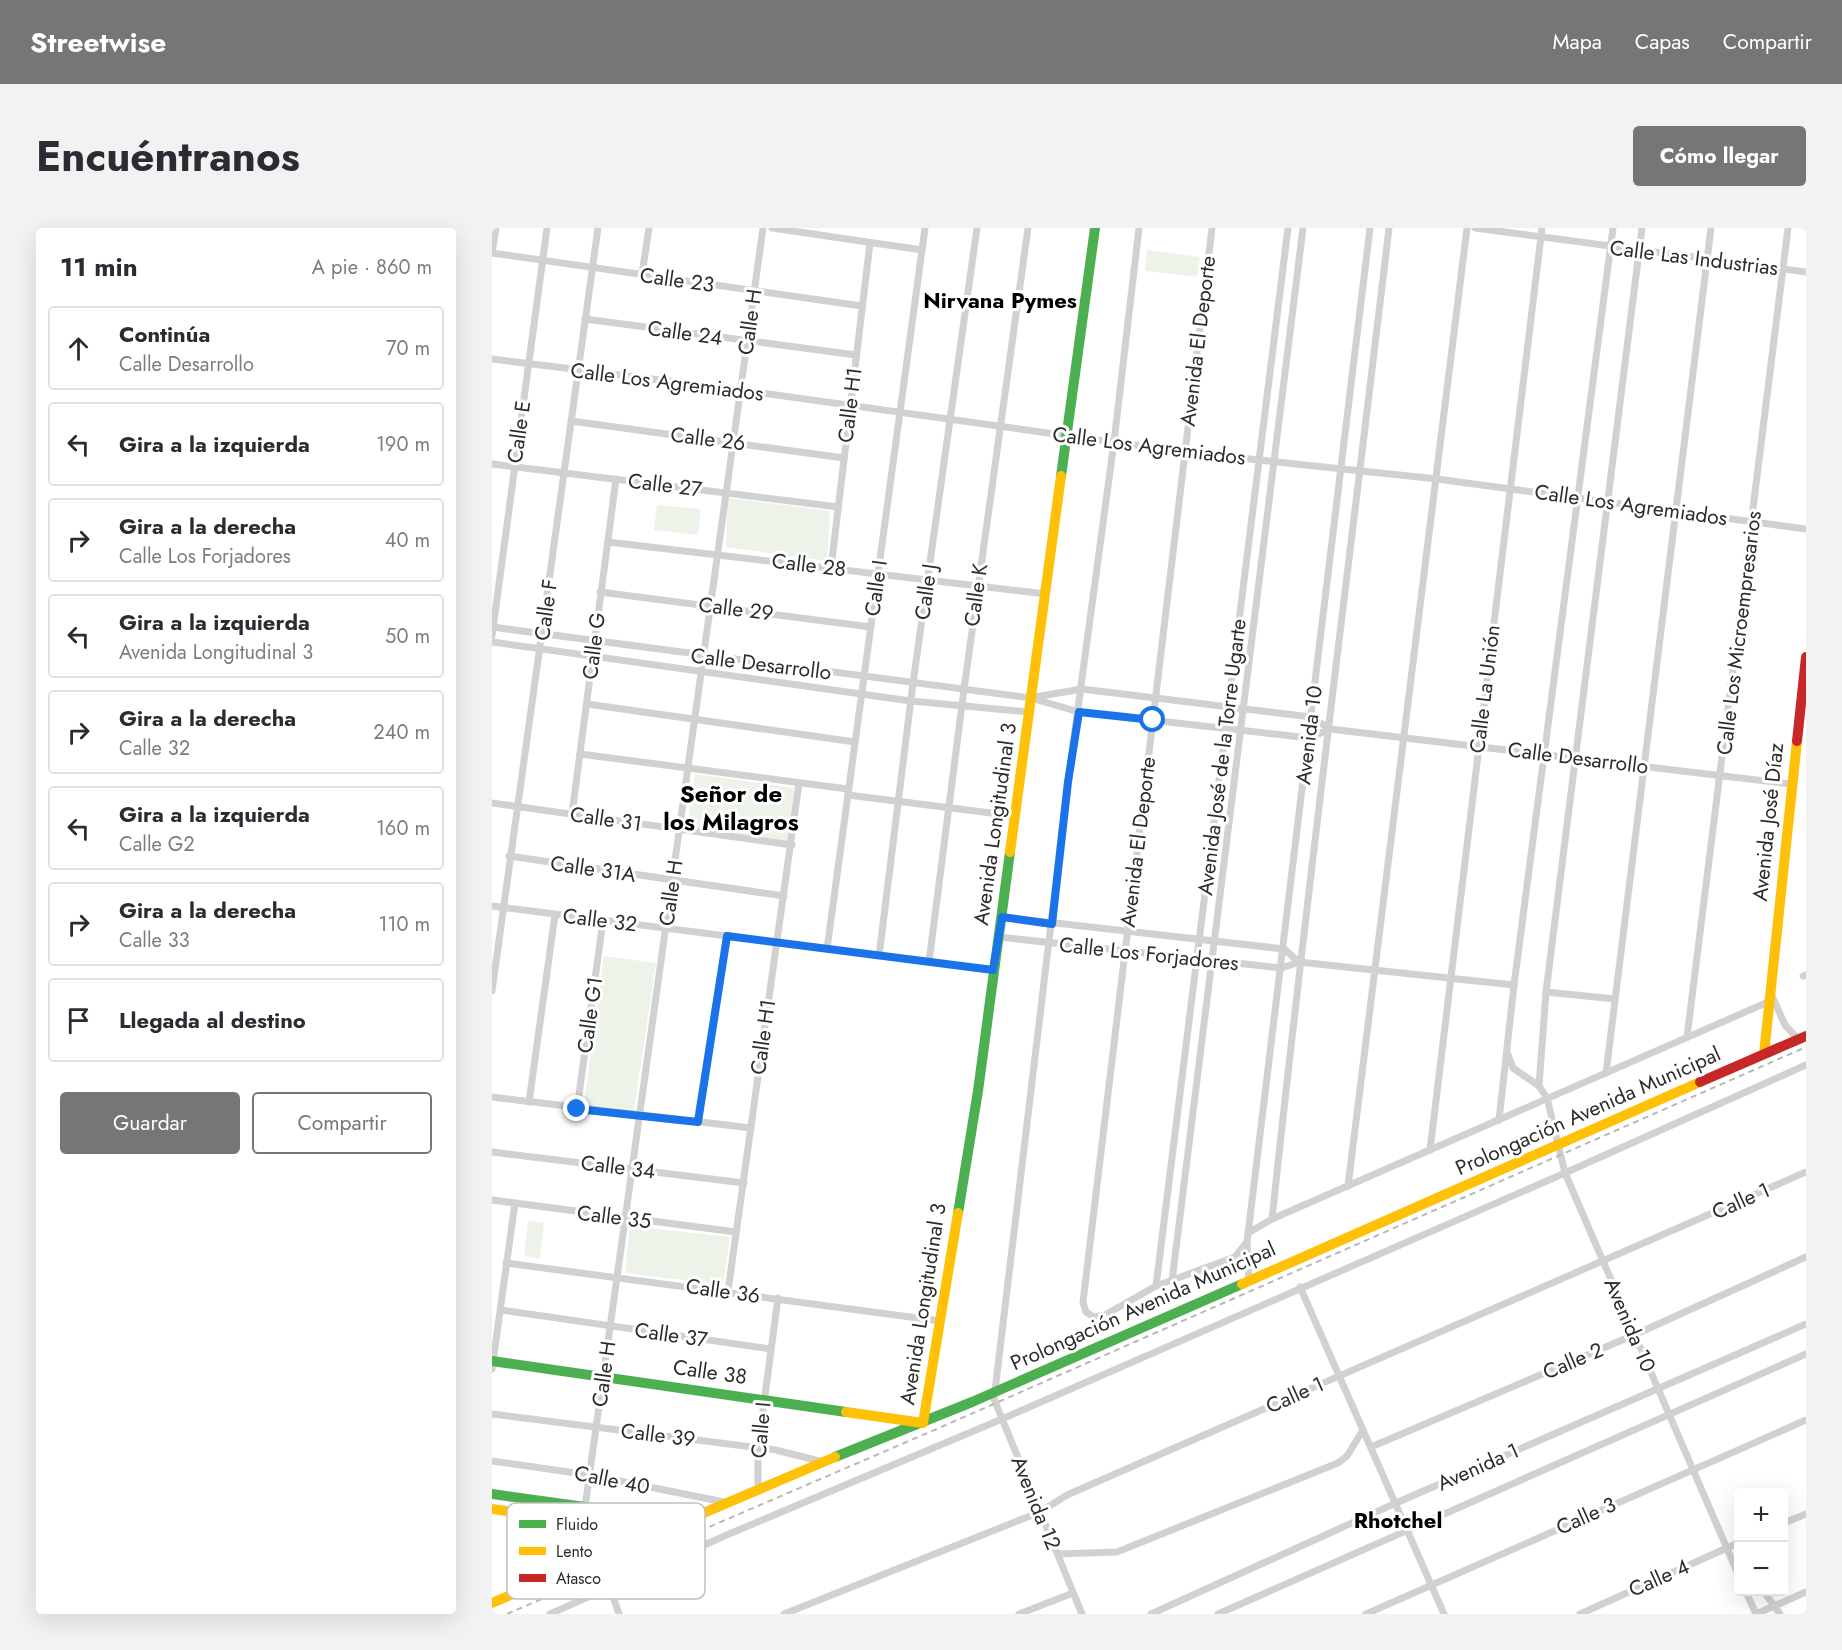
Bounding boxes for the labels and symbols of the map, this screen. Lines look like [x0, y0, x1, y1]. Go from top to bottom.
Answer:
street label: Calle Las Industrias [1608, 233, 1780, 283]
street label: Avenida El Deporte [1173, 254, 1223, 428]
street label: Calle 23 [638, 260, 716, 300]
district label: Nirvana Pymes [923, 284, 1077, 316]
street label: Calle H [731, 287, 769, 357]
street label: Calle 24 [646, 313, 724, 353]
street label: Calle Los Agremiados [569, 355, 765, 409]
street label: Calle H1 [830, 366, 870, 444]
street label: Calle E [500, 399, 538, 465]
street label: Calle Los Agremiados [1051, 419, 1247, 473]
street label: Calle 26 [669, 420, 747, 458]
street label: Calle 27 [626, 466, 704, 504]
street label: Calle Los Agremiados [1533, 477, 1729, 533]
street label: Calle Los Microempresarios [1709, 509, 1769, 757]
street label: Calle 28 [770, 546, 848, 584]
street label: Calle I [857, 558, 895, 618]
street label: Calle J [907, 562, 945, 622]
street label: Calle K [957, 562, 995, 628]
street label: Calle F [527, 577, 565, 643]
street label: Calle 29 [697, 590, 775, 628]
street label: Calle G [575, 611, 613, 681]
street label: Avenida José de la Torre Ugarte [1190, 617, 1254, 897]
street label: Calle La Unión [1462, 623, 1508, 755]
street label: Calle Desarrollo [689, 640, 833, 688]
street label: Avenida 10 [1288, 684, 1330, 786]
route start [1139, 706, 1165, 732]
street label: Avenida Longitudinal 3 [966, 721, 1024, 927]
street label: Calle Desarrollo [1506, 734, 1650, 782]
street label: Avenida José Díaz [1745, 741, 1791, 903]
street label: Avenida El Deporte [1113, 755, 1163, 929]
district label: Señor de los Milagros [663, 776, 799, 839]
street label: Calle 31 [568, 799, 644, 839]
street label: Calle 31A [548, 848, 638, 890]
street label: Calle H [652, 858, 690, 928]
street label: Calle 32 [561, 901, 639, 939]
street label: Calle Los Forjadores [1058, 930, 1240, 978]
street label: Calle G1 [570, 975, 610, 1055]
street label: Calle H1 [743, 997, 783, 1077]
street label: Prolongación Avenida Municipal [1451, 1039, 1725, 1183]
route end [563, 1095, 589, 1121]
street label: Calle 34 [579, 1148, 657, 1186]
street label: Calle 1 [1707, 1175, 1775, 1227]
street label: Calle 35 [575, 1198, 653, 1236]
street label: Avenida Longitudinal 3 [892, 1201, 954, 1407]
street label: Prolongación Avenida Municipal [1006, 1234, 1280, 1378]
street label: Calle 36 [684, 1271, 762, 1311]
street label: Avenida 10 [1597, 1273, 1663, 1377]
street label: Calle 37 [633, 1315, 709, 1355]
street label: Calle 2 [1538, 1335, 1608, 1387]
street label: Calle H [585, 1339, 623, 1409]
street label: Calle 38 [671, 1352, 749, 1392]
street label: Calle 1 [1261, 1369, 1329, 1421]
street label: Calle I [744, 1401, 778, 1459]
street label: Calle 39 [619, 1416, 697, 1454]
street label: Avenida 1 [1432, 1436, 1524, 1498]
street label: Avenida 12 [1004, 1452, 1068, 1554]
street label: Calle 40 [572, 1458, 652, 1502]
street label: Calle 3 [1551, 1490, 1621, 1542]
legend [507, 1503, 705, 1599]
district label: Rhotchel [1354, 1504, 1442, 1536]
text: Fluido [556, 1513, 598, 1536]
text: Lento [556, 1540, 593, 1563]
street label: Calle 4 [1624, 1551, 1694, 1605]
text: Atasco [556, 1567, 601, 1590]

